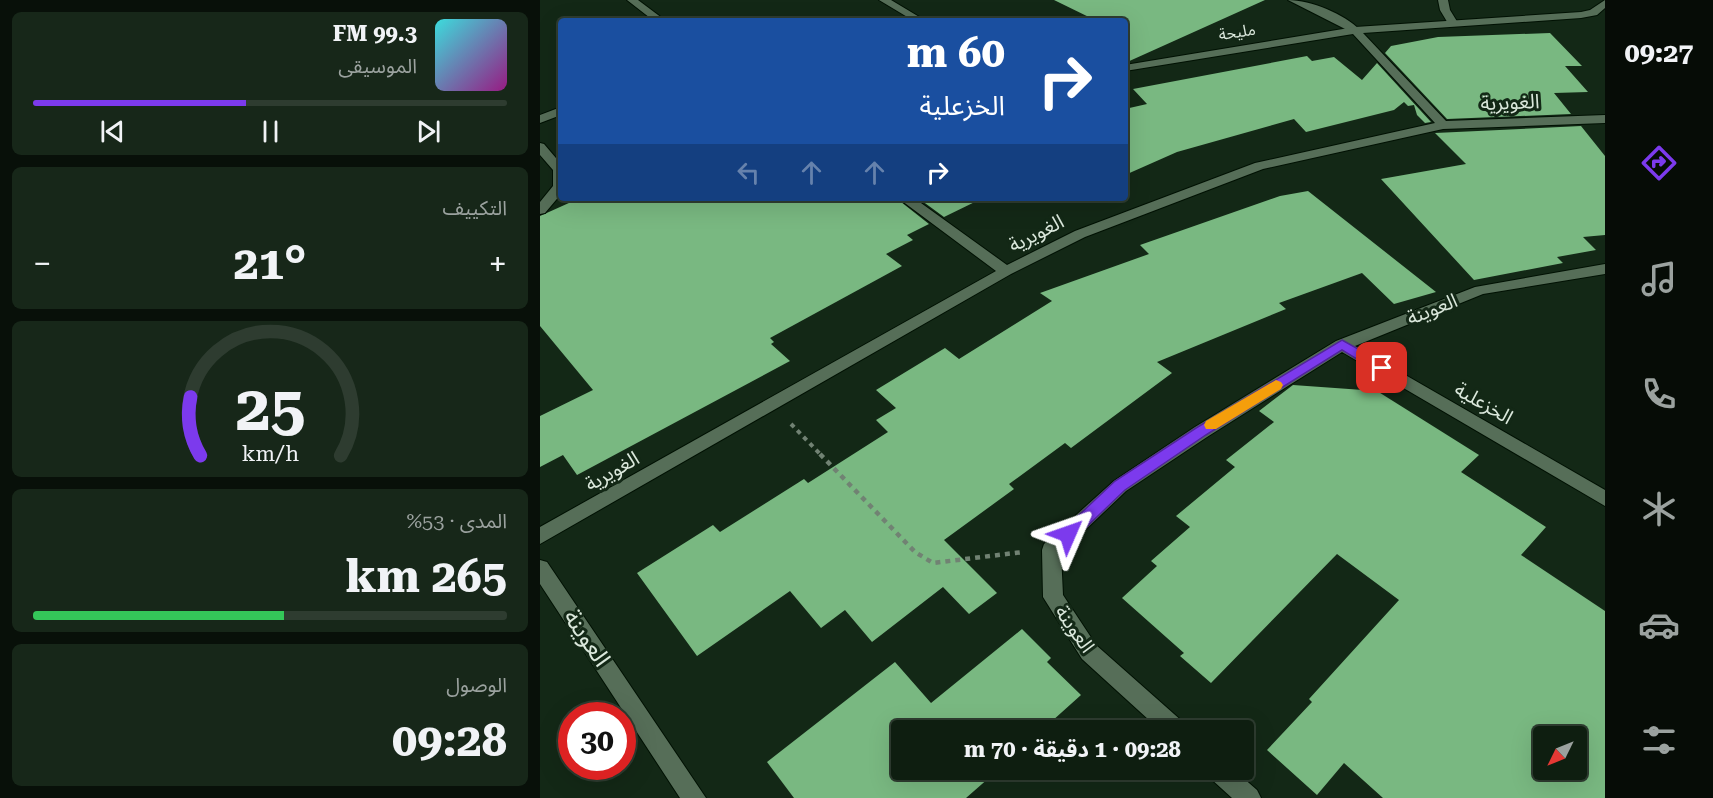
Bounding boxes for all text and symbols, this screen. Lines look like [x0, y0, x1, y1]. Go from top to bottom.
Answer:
street label: مليحة [1217, 20, 1257, 44]
text: 99.3 FM [333, 21, 417, 46]
text: 60 m [907, 28, 1005, 77]
text: 09:27 [1625, 37, 1693, 69]
icon: right [1026, 42, 1104, 120]
text: الموسيقى [338, 54, 417, 78]
street label: الغويرية [1480, 89, 1540, 115]
text: الخزعلية [919, 90, 1005, 122]
icon: previous [96, 115, 129, 148]
icon: pause [254, 115, 287, 148]
icon: next [412, 115, 445, 148]
icon: directions [1638, 142, 1680, 184]
icon: left [732, 156, 765, 189]
icon: ahead [795, 156, 828, 189]
icon: ahead [858, 156, 891, 189]
icon: right [921, 156, 954, 189]
text: التكييف [443, 196, 507, 220]
street label: الغويرية [1004, 209, 1068, 257]
text: 21° [234, 237, 306, 290]
text: − [33, 244, 51, 283]
text: + [489, 244, 507, 283]
icon: music [1638, 258, 1680, 300]
street label: العوينة [1403, 288, 1461, 330]
pin [1356, 342, 1407, 393]
icon: arrive [1365, 351, 1398, 384]
text: 25 [235, 372, 305, 445]
icon: phone [1638, 373, 1680, 415]
street label: الخزعلية [1451, 377, 1517, 429]
text: km/h [241, 441, 299, 466]
street label: الغويرية [581, 446, 643, 496]
icon: climate [1638, 488, 1680, 530]
position arrow [1036, 502, 1100, 566]
text: المدى · 53% [406, 509, 507, 533]
text: 265 km [346, 550, 507, 603]
street label: العوينة [1050, 601, 1100, 657]
street label: العوينة [558, 604, 616, 672]
icon: car [1638, 604, 1680, 646]
text: الوصول [446, 673, 507, 697]
speed limit sign: 30 [558, 702, 636, 780]
text: 09:28 [392, 714, 507, 767]
icon: filters [1638, 719, 1680, 761]
north arrow [1533, 726, 1587, 780]
map controls [1533, 726, 1587, 780]
text: 09:28 · 1 دقيقة · 70 m [964, 737, 1181, 762]

